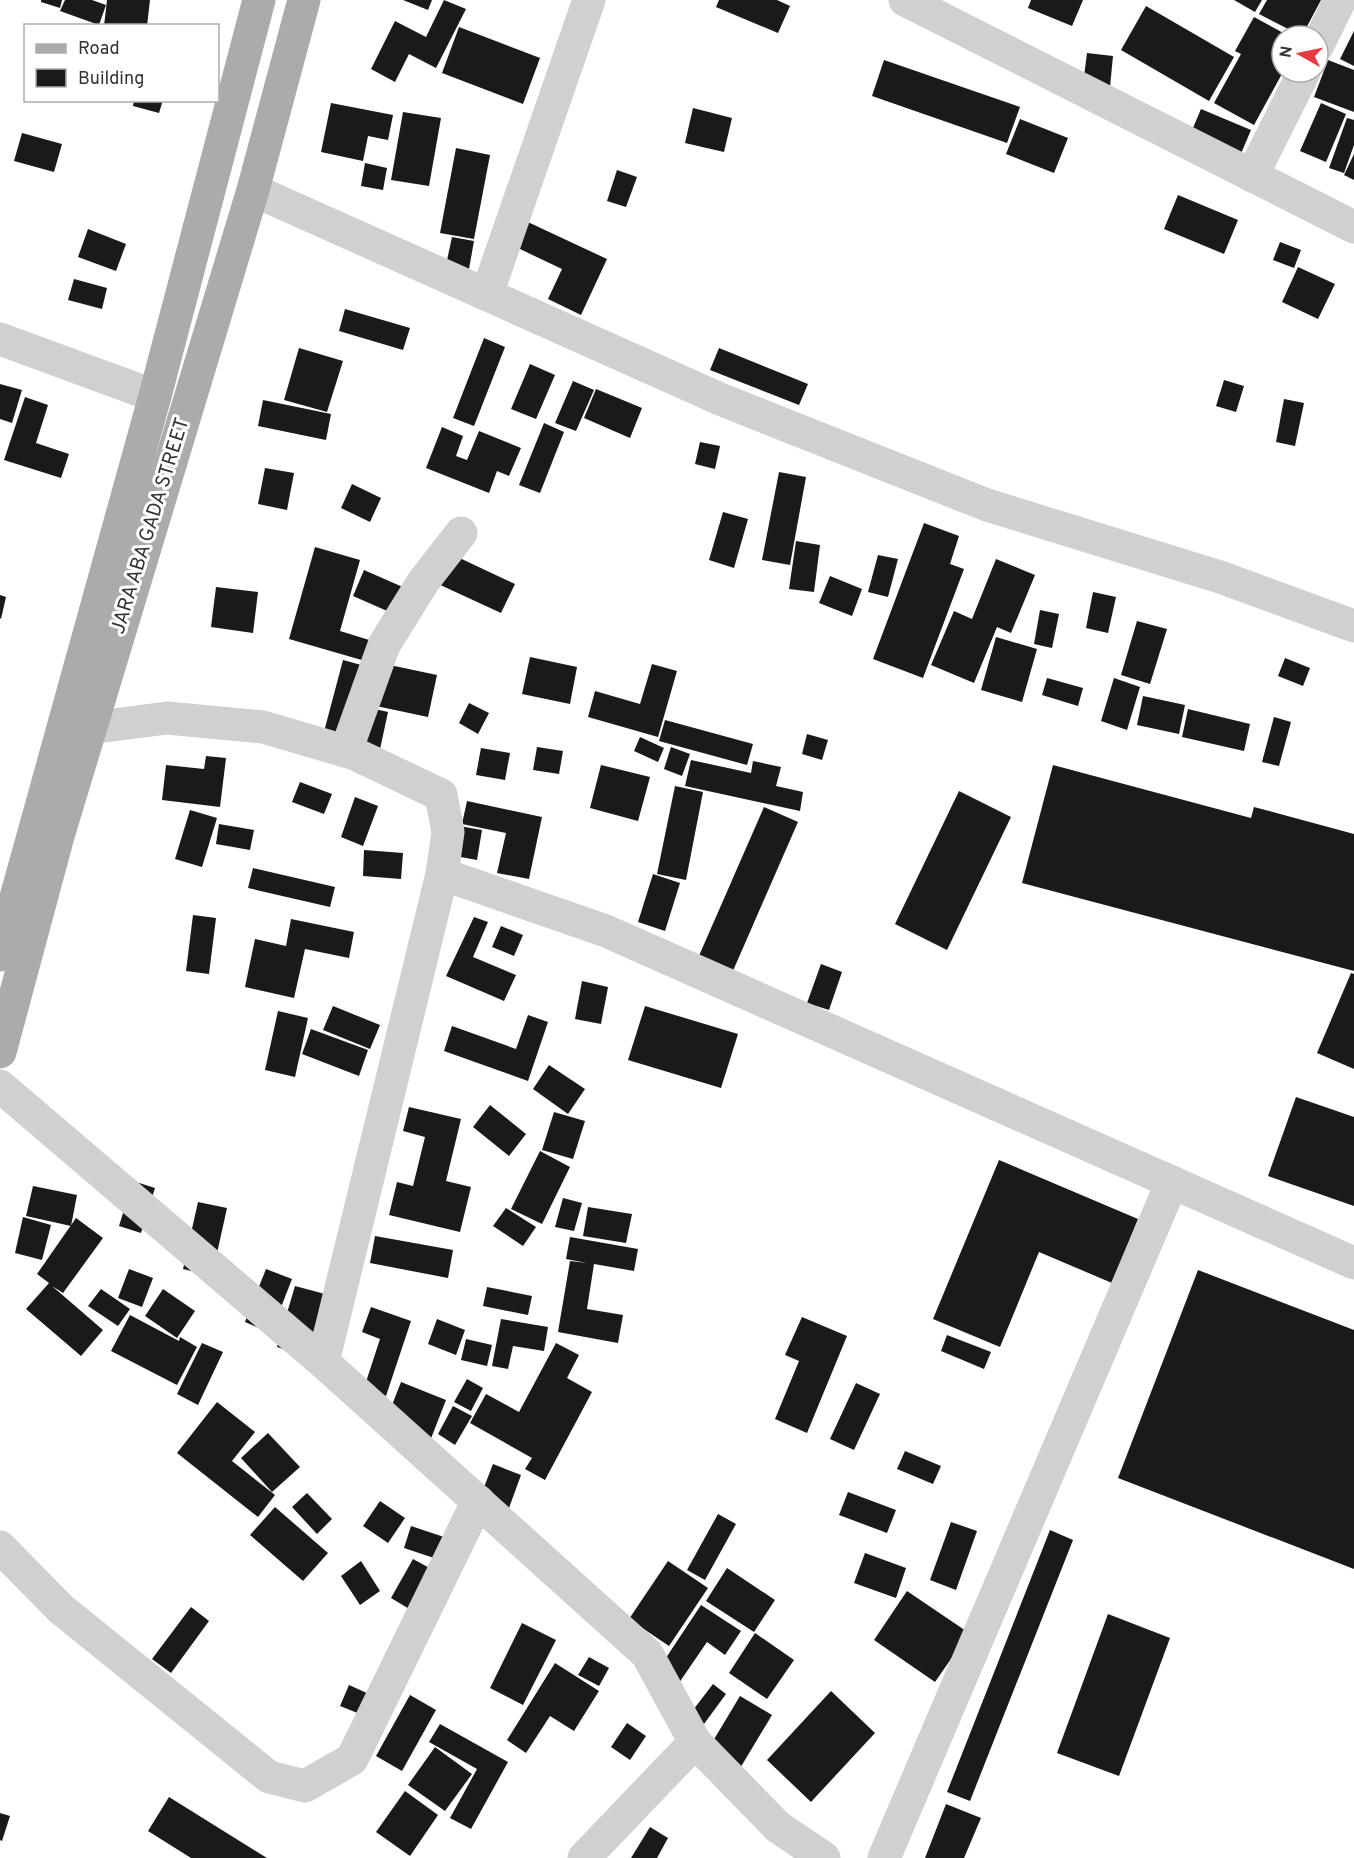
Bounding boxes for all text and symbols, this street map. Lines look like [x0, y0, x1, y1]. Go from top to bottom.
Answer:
legend [24, 24, 219, 102]
north arrow [1270, 24, 1330, 84]
text: Road [78, 38, 120, 61]
text: N [1276, 45, 1298, 59]
text: Building [78, 68, 144, 91]
street label: JARA ABA GADA STREET [106, 415, 196, 637]

